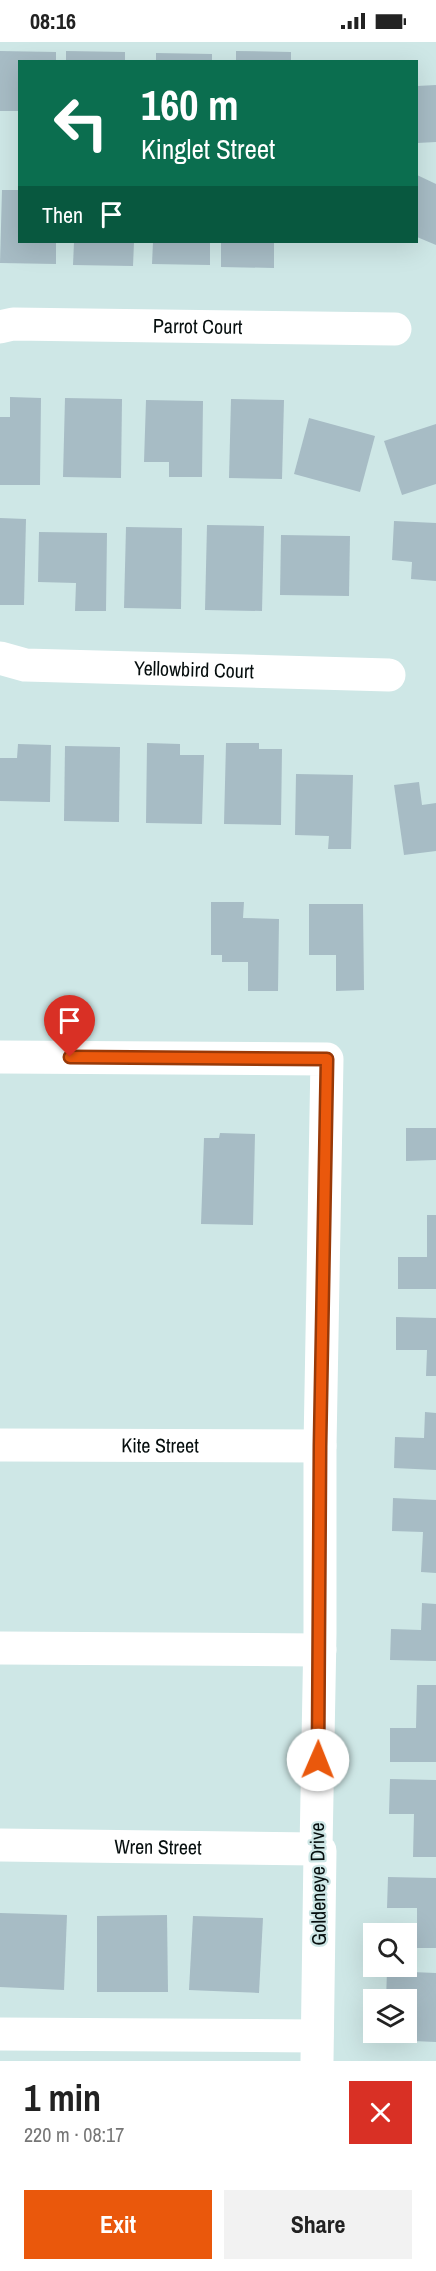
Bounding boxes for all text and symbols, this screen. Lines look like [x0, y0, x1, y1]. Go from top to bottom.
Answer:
text: 08:16 [30, 6, 76, 36]
text: 160 m [141, 77, 239, 133]
icon: left [42, 84, 120, 162]
text: Kinglet Street [141, 131, 275, 167]
icon: arrive [95, 198, 128, 231]
text: Then [42, 200, 83, 230]
street label: Parrot Court [153, 312, 243, 340]
street label: Yellowbird Court [134, 654, 255, 684]
pin [44, 995, 95, 1057]
icon: arrive [53, 1004, 86, 1037]
street label: Kite Street [121, 1431, 199, 1459]
position arrow [286, 1728, 350, 1792]
street label: Goldeneye Drive [303, 1822, 332, 1946]
street label: Wren Street [114, 1832, 202, 1861]
map controls [363, 1923, 417, 2043]
button: search [363, 1923, 417, 1977]
button: layers [363, 1989, 417, 2043]
text: 1 min [24, 2074, 101, 2122]
button: close [349, 2081, 412, 2144]
text: 220 m · 08:17 [24, 2121, 124, 2148]
button: Exit [24, 2190, 212, 2259]
button: Share [224, 2190, 412, 2259]

